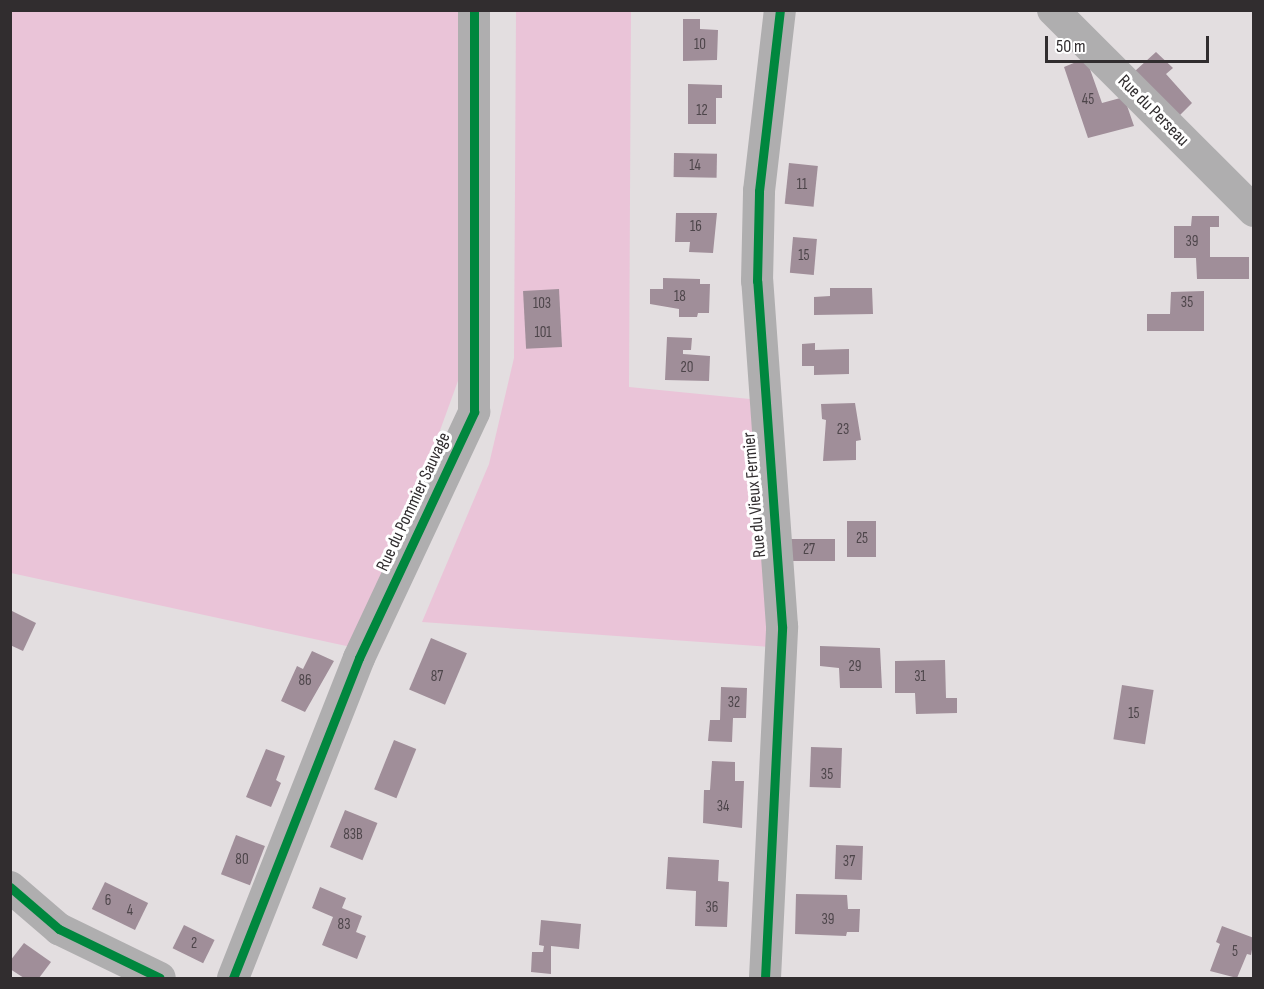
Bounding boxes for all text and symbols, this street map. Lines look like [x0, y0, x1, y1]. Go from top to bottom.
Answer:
scale bar [1048, 24, 1212, 62]
house number: 10 [694, 36, 706, 54]
text: 50 m [1056, 36, 1086, 57]
street label: Rue du Perseau [1113, 71, 1193, 151]
house number: 45 [1082, 91, 1094, 109]
house number: 12 [696, 102, 708, 120]
house number: 14 [689, 157, 701, 175]
house number: 11 [797, 176, 807, 194]
house number: 16 [690, 218, 702, 236]
house number: 39 [1186, 233, 1198, 251]
house number: 15 [798, 247, 810, 265]
house number: 18 [674, 288, 686, 306]
house number: 35 [1181, 294, 1193, 312]
house number: 103 [533, 295, 551, 313]
house number: 101 [534, 324, 552, 342]
house number: 20 [681, 359, 693, 377]
house number: 23 [837, 421, 849, 439]
street label: Rue du Pommier Sauvage [372, 429, 456, 575]
street label: Rue du Vieux Fermier [739, 431, 771, 559]
house number: 25 [856, 530, 868, 548]
house number: 27 [803, 541, 815, 559]
house number: 29 [849, 658, 861, 676]
house number: 87 [431, 668, 443, 686]
house number: 31 [914, 668, 926, 686]
house number: 86 [298, 672, 312, 690]
house number: 32 [728, 694, 740, 712]
house number: 15 [1128, 705, 1140, 723]
house number: 35 [821, 766, 833, 784]
house number: 34 [717, 798, 729, 816]
house number: 83B [343, 826, 363, 844]
house number: 80 [235, 851, 249, 869]
house number: 37 [843, 853, 855, 871]
house number: 6 [105, 892, 111, 910]
house number: 36 [706, 899, 718, 917]
house number: 4 [127, 902, 133, 920]
house number: 39 [822, 911, 834, 929]
house number: 83 [338, 916, 350, 934]
house number: 2 [191, 935, 197, 953]
house number: 5 [1232, 943, 1238, 961]

